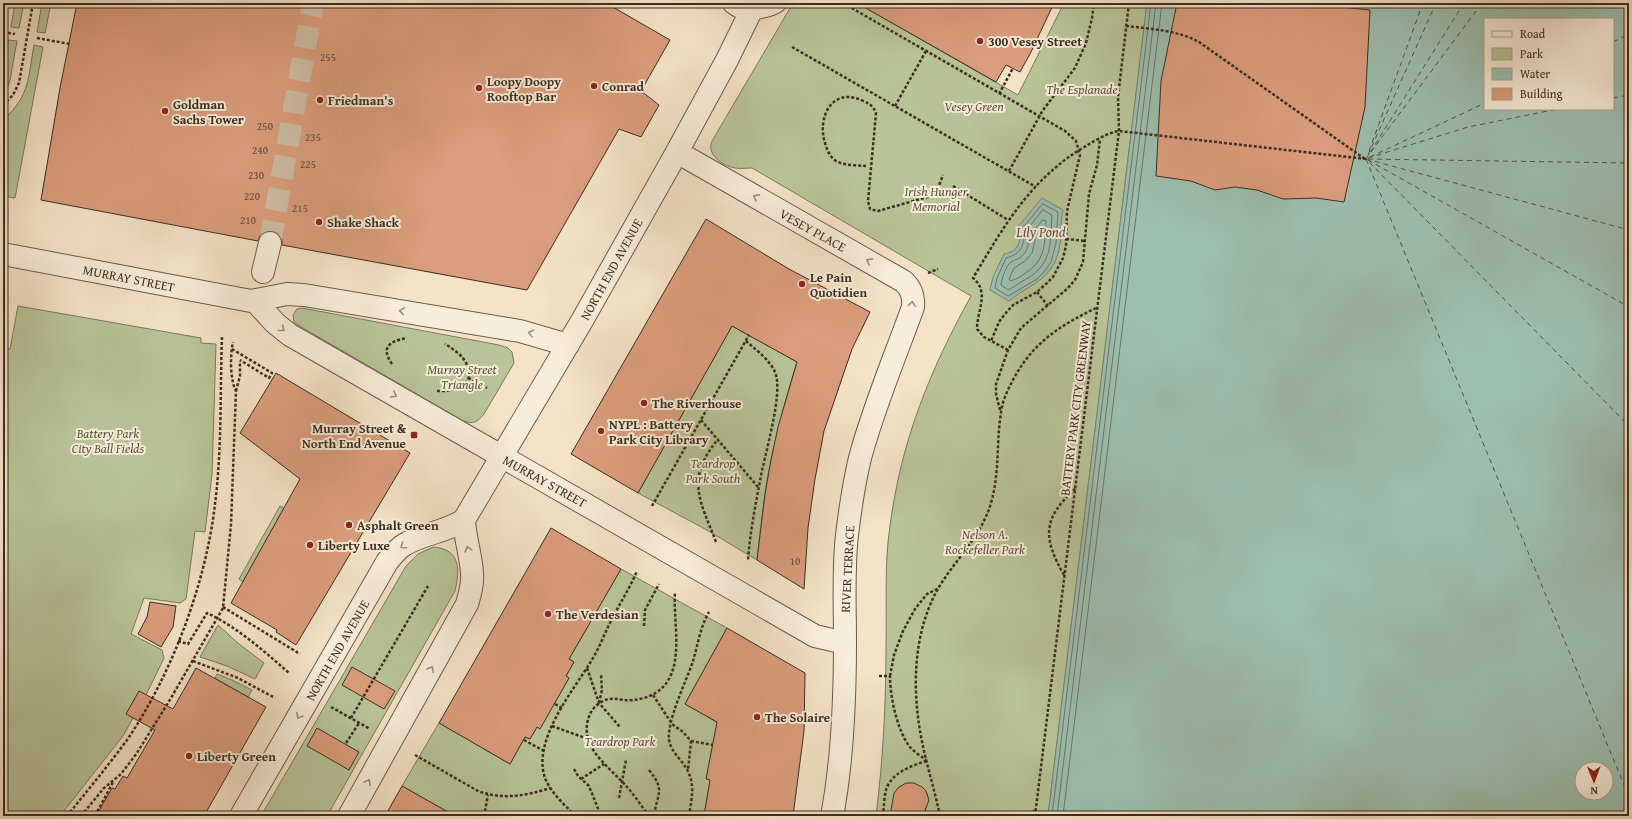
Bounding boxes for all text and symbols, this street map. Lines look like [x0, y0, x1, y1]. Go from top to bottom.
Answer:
legend [1484, 18, 1614, 110]
text: Road [1520, 25, 1546, 42]
place label: 300 Vesey Street [988, 32, 1082, 51]
marker: 300 Vesey Street [975, 36, 985, 46]
text: Park [1520, 45, 1544, 62]
house number: 255 [320, 49, 336, 65]
text: Water [1520, 65, 1550, 82]
place label: Loopy Doopy Rooftop Bar [487, 72, 561, 106]
place label: Conrad [602, 77, 644, 96]
park label: The Esplanade [1046, 80, 1118, 99]
marker: Conrad [589, 81, 599, 91]
marker: Loopy Doopy Rooftop Bar [474, 83, 484, 93]
text: Building [1520, 85, 1563, 102]
place label: Friedman's [328, 91, 394, 110]
place label: Goldman Sachs Tower [173, 95, 244, 129]
marker: Friedman's [315, 95, 325, 105]
park label: Vesey Green [944, 97, 1004, 116]
marker: Goldman Sachs Tower [160, 106, 170, 116]
house number: 250 [257, 118, 273, 134]
house number: 235 [305, 129, 321, 145]
house number: 240 [252, 142, 268, 158]
house number: 225 [300, 156, 316, 172]
house number: 230 [248, 167, 264, 183]
park label: Irish Hunger Memorial [905, 182, 969, 216]
house number: 220 [244, 188, 260, 204]
one-way arrow [753, 195, 760, 202]
house number: 215 [292, 200, 308, 216]
street label: VESEY PLACE [776, 204, 850, 257]
house number: 210 [240, 212, 256, 228]
place label: Shake Shack [327, 213, 400, 232]
street label: NORTH END AVENUE [576, 214, 648, 324]
marker: Shake Shack [314, 217, 324, 227]
water label: Lily Pond [1015, 222, 1066, 242]
one-way arrow [866, 259, 873, 266]
street label: MURRAY STREET [81, 260, 177, 297]
place label: Le Pain Quotidien [810, 268, 867, 302]
marker: Le Pain Quotidien [797, 279, 807, 289]
one-way arrow [907, 301, 916, 307]
one-way arrow [399, 307, 406, 316]
street label: BATTERY PARK CITY GREENWAY [1055, 319, 1096, 497]
one-way arrow [278, 324, 285, 331]
one-way arrow [527, 330, 534, 338]
park label: Murray Street Triangle [427, 360, 498, 394]
one-way arrow [390, 391, 397, 398]
place label: The Riverhouse [652, 394, 741, 413]
marker: The Riverhouse [639, 398, 649, 408]
place label: NYPL : Battery Park City Library [609, 415, 709, 449]
place label: Murray Street & North End Avenue [302, 419, 407, 453]
park label: Battery Park City Ball Fields [72, 424, 145, 458]
marker: NYPL : Battery Park City Library [596, 426, 606, 436]
marker: Murray Street & North End Avenue [409, 430, 419, 440]
street label: MURRAY STREET [499, 451, 591, 513]
park label: Teardrop Park South [685, 454, 741, 488]
place label: Asphalt Green [357, 516, 439, 535]
marker: Asphalt Green [344, 520, 354, 530]
street label: RIVER TERRACE [836, 525, 859, 613]
park label: Nelson A. Rockefeller Park [944, 525, 1025, 559]
place label: Liberty Luxe [318, 536, 390, 555]
marker: Liberty Luxe [305, 540, 315, 550]
one-way arrow [400, 541, 407, 549]
one-way arrow [464, 546, 473, 553]
house number: 10 [790, 553, 800, 569]
street label: NORTH END AVENUE [301, 596, 374, 704]
place label: The Verdesian [556, 605, 639, 624]
marker: The Verdesian [543, 609, 553, 619]
one-way arrow [427, 666, 434, 673]
place label: The Solaire [765, 708, 830, 727]
one-way arrow [296, 712, 303, 719]
marker: The Solaire [752, 712, 762, 722]
park label: Teardrop Park [585, 732, 655, 751]
place label: Liberty Green [197, 747, 276, 766]
marker: Liberty Green [184, 751, 194, 761]
north arrow [1574, 761, 1614, 801]
one-way arrow [364, 779, 371, 786]
text: N [1590, 783, 1598, 799]

